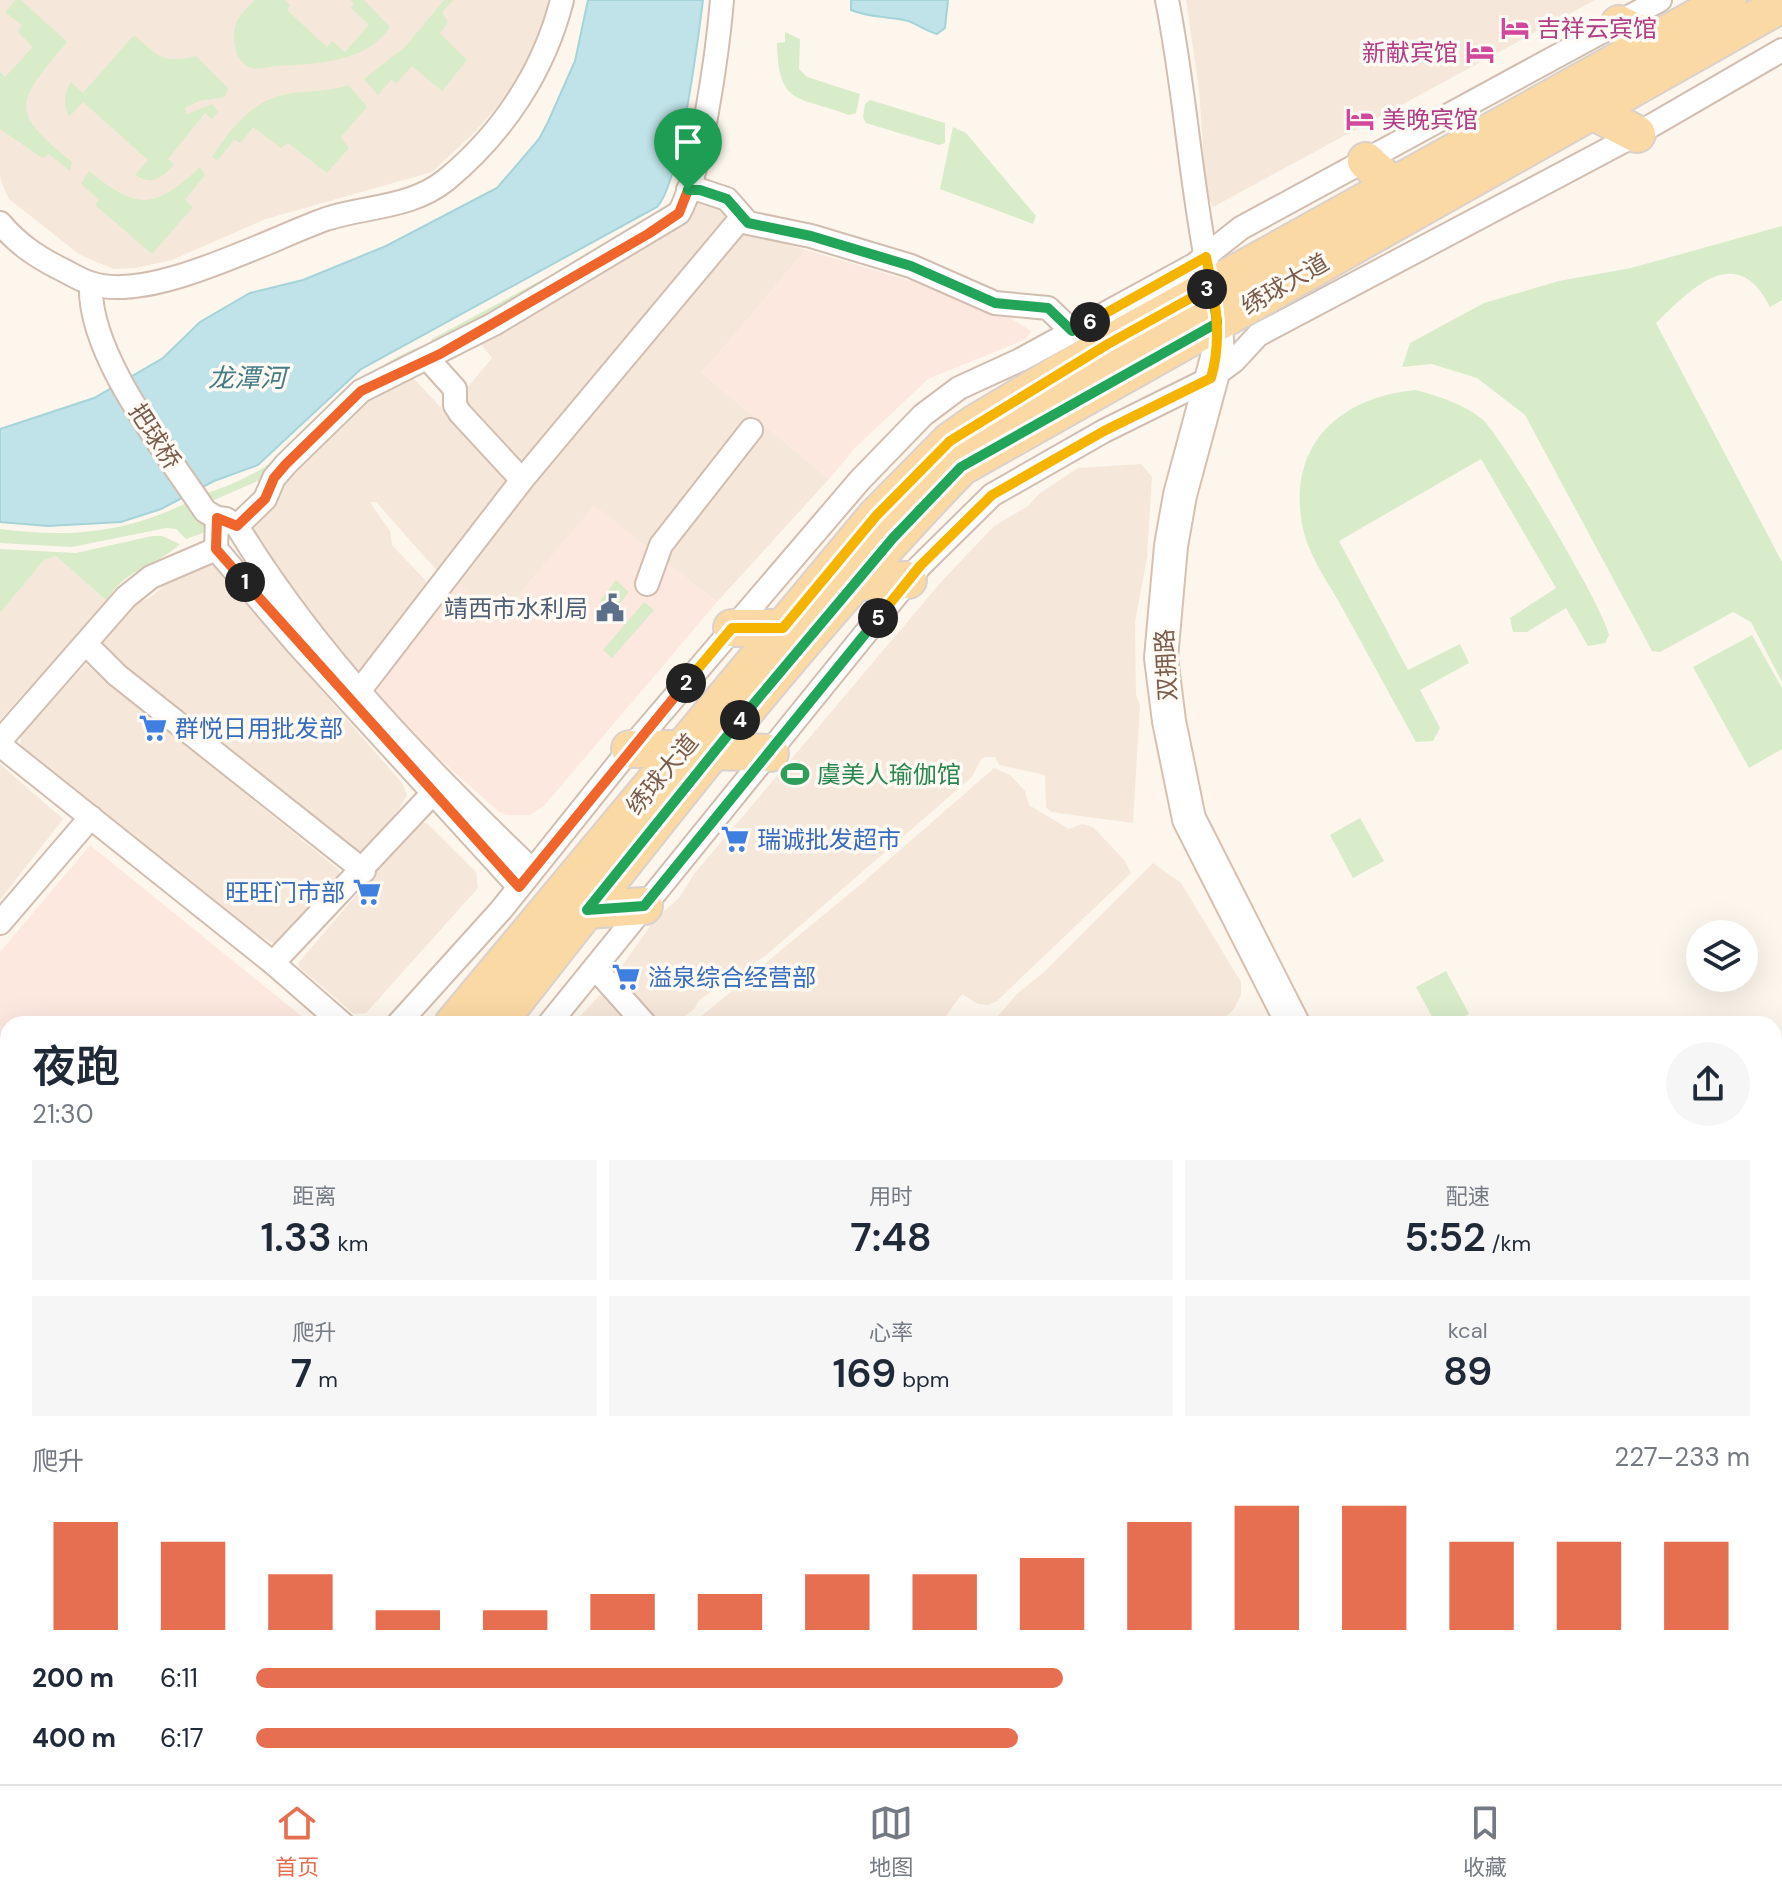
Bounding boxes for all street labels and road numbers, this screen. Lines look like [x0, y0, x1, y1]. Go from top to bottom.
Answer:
street label: 绣球大道 [1236, 247, 1334, 321]
street label: 把球桥 [122, 397, 188, 475]
street label: 双拥路 [1149, 628, 1183, 702]
street label: 绣球大道 [619, 727, 705, 821]

